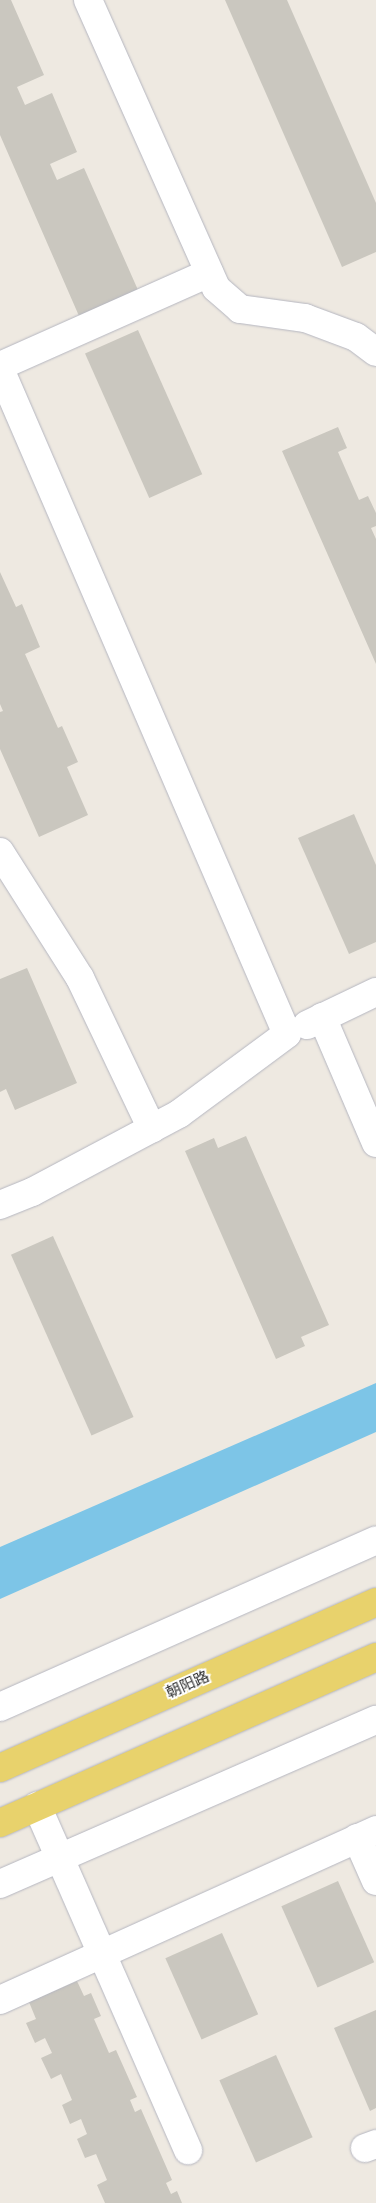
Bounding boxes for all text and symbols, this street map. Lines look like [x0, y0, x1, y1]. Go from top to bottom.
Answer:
street label: 朝阳路 [164, 1668, 212, 1702]

